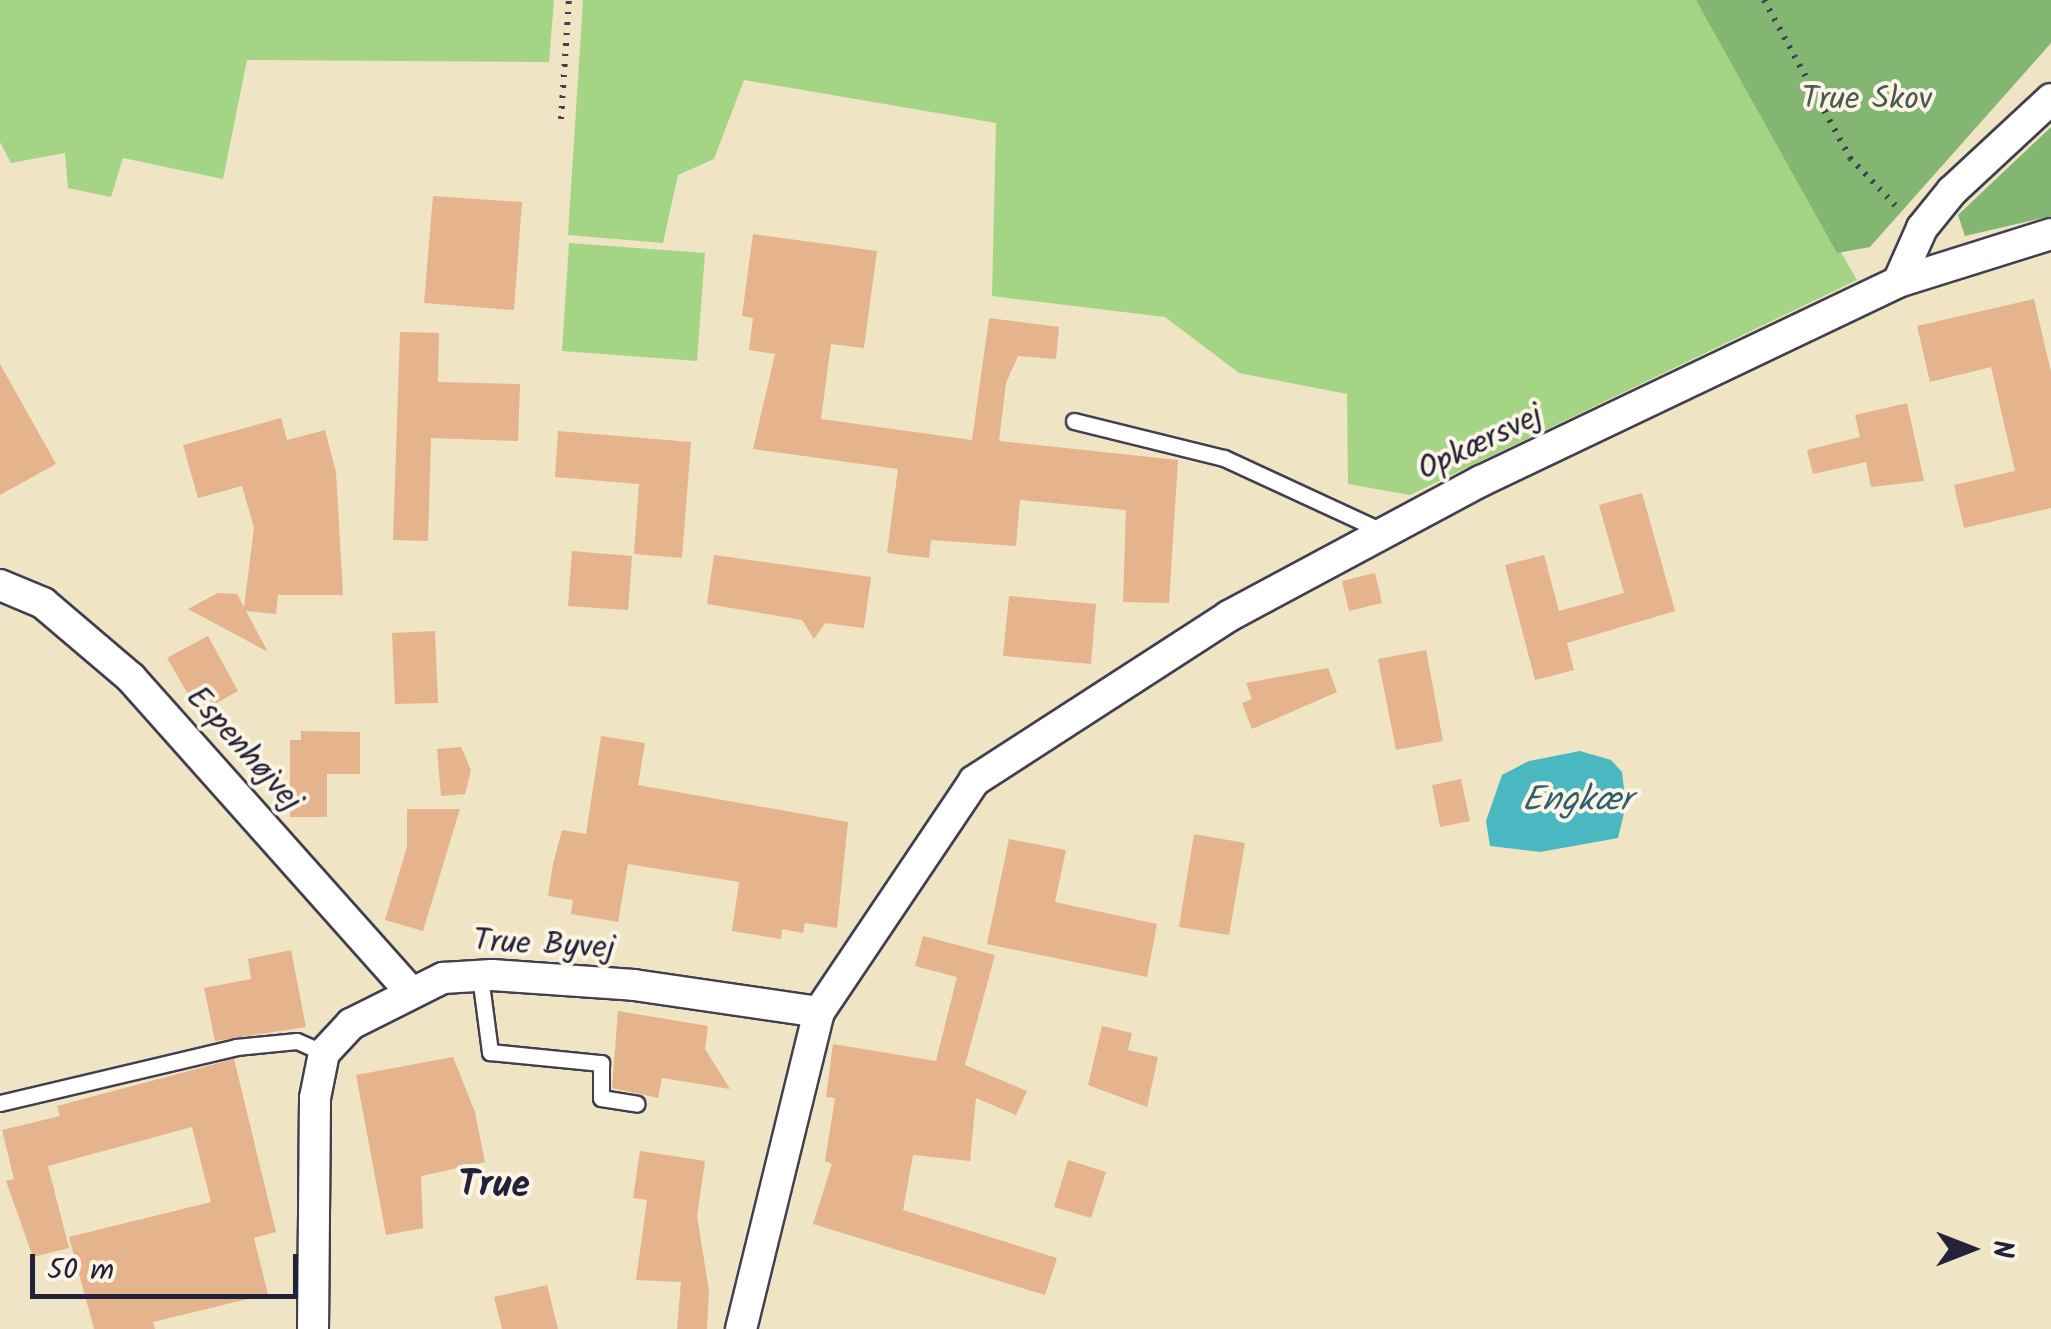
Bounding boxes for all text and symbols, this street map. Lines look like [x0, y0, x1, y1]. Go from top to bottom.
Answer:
park label: True Skov [1802, 81, 1932, 119]
street label: Opkærsvej [1412, 397, 1550, 491]
street label: Espenhøjvej [177, 680, 309, 820]
water label: Engkær [1522, 780, 1632, 822]
street label: True Byvej [472, 923, 616, 969]
district label: True [458, 1164, 530, 1210]
north arrow [1921, 1199, 2021, 1299]
scale bar [35, 1234, 302, 1296]
text: N [1979, 1240, 2024, 1258]
text: 50 m [47, 1247, 114, 1295]

